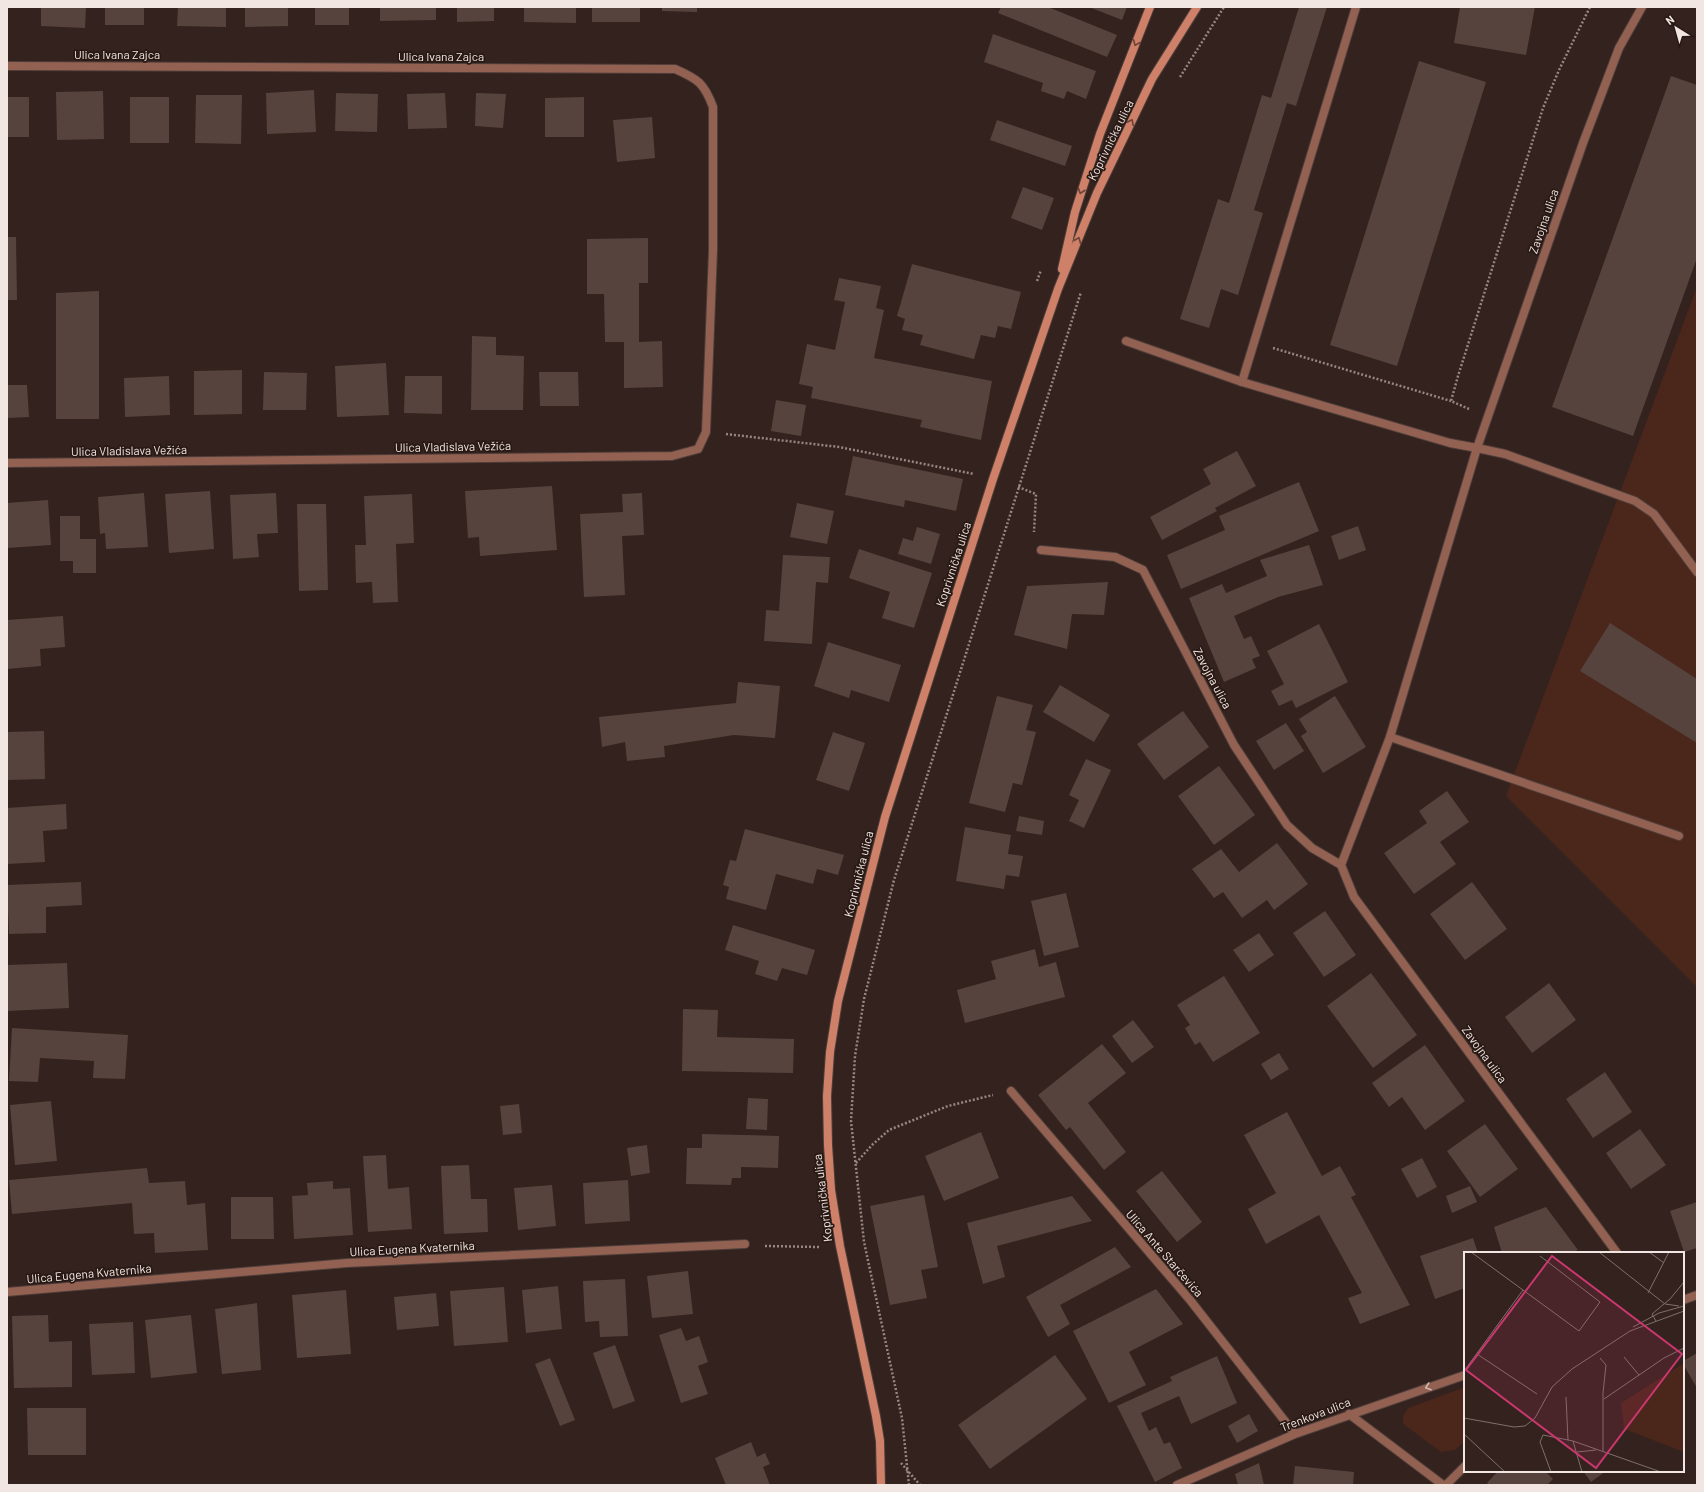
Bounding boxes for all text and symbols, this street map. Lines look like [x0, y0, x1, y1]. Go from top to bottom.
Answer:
north arrow [1656, 8, 1696, 48]
text: N [1663, 12, 1677, 27]
one-way arrow [1132, 40, 1140, 47]
street label: Ulica Ivana Zajca [74, 47, 160, 61]
street label: Ulica Ivana Zajca [398, 49, 484, 63]
street label: Koprivnička ulica [1084, 97, 1136, 183]
one-way arrow [1126, 119, 1134, 126]
street label: Zavojna ulica [1525, 187, 1561, 255]
one-way arrow [1078, 188, 1086, 195]
one-way arrow [1073, 237, 1081, 245]
street label: Ulica Vladislava Vežića [395, 438, 511, 454]
street label: Ulica Vladislava Vežića [71, 442, 187, 458]
street label: Koprivnička ulica [933, 520, 973, 608]
street label: Zavojna ulica [1191, 645, 1235, 711]
street label: Koprivnička ulica [841, 829, 875, 919]
street label: Zavojna ulica [1460, 1023, 1510, 1085]
street label: Koprivnička ulica [810, 1153, 834, 1243]
street label: Ulica Ante Starčevića [1123, 1207, 1207, 1299]
street label: Ulica Eugena Kvaternika [349, 1238, 475, 1258]
inset map [1464, 1252, 1684, 1472]
street label: Ulica Eugena Kvaternika [26, 1261, 152, 1285]
one-way arrow [1425, 1383, 1432, 1391]
street label: Trenkova ulica [1278, 1394, 1352, 1434]

